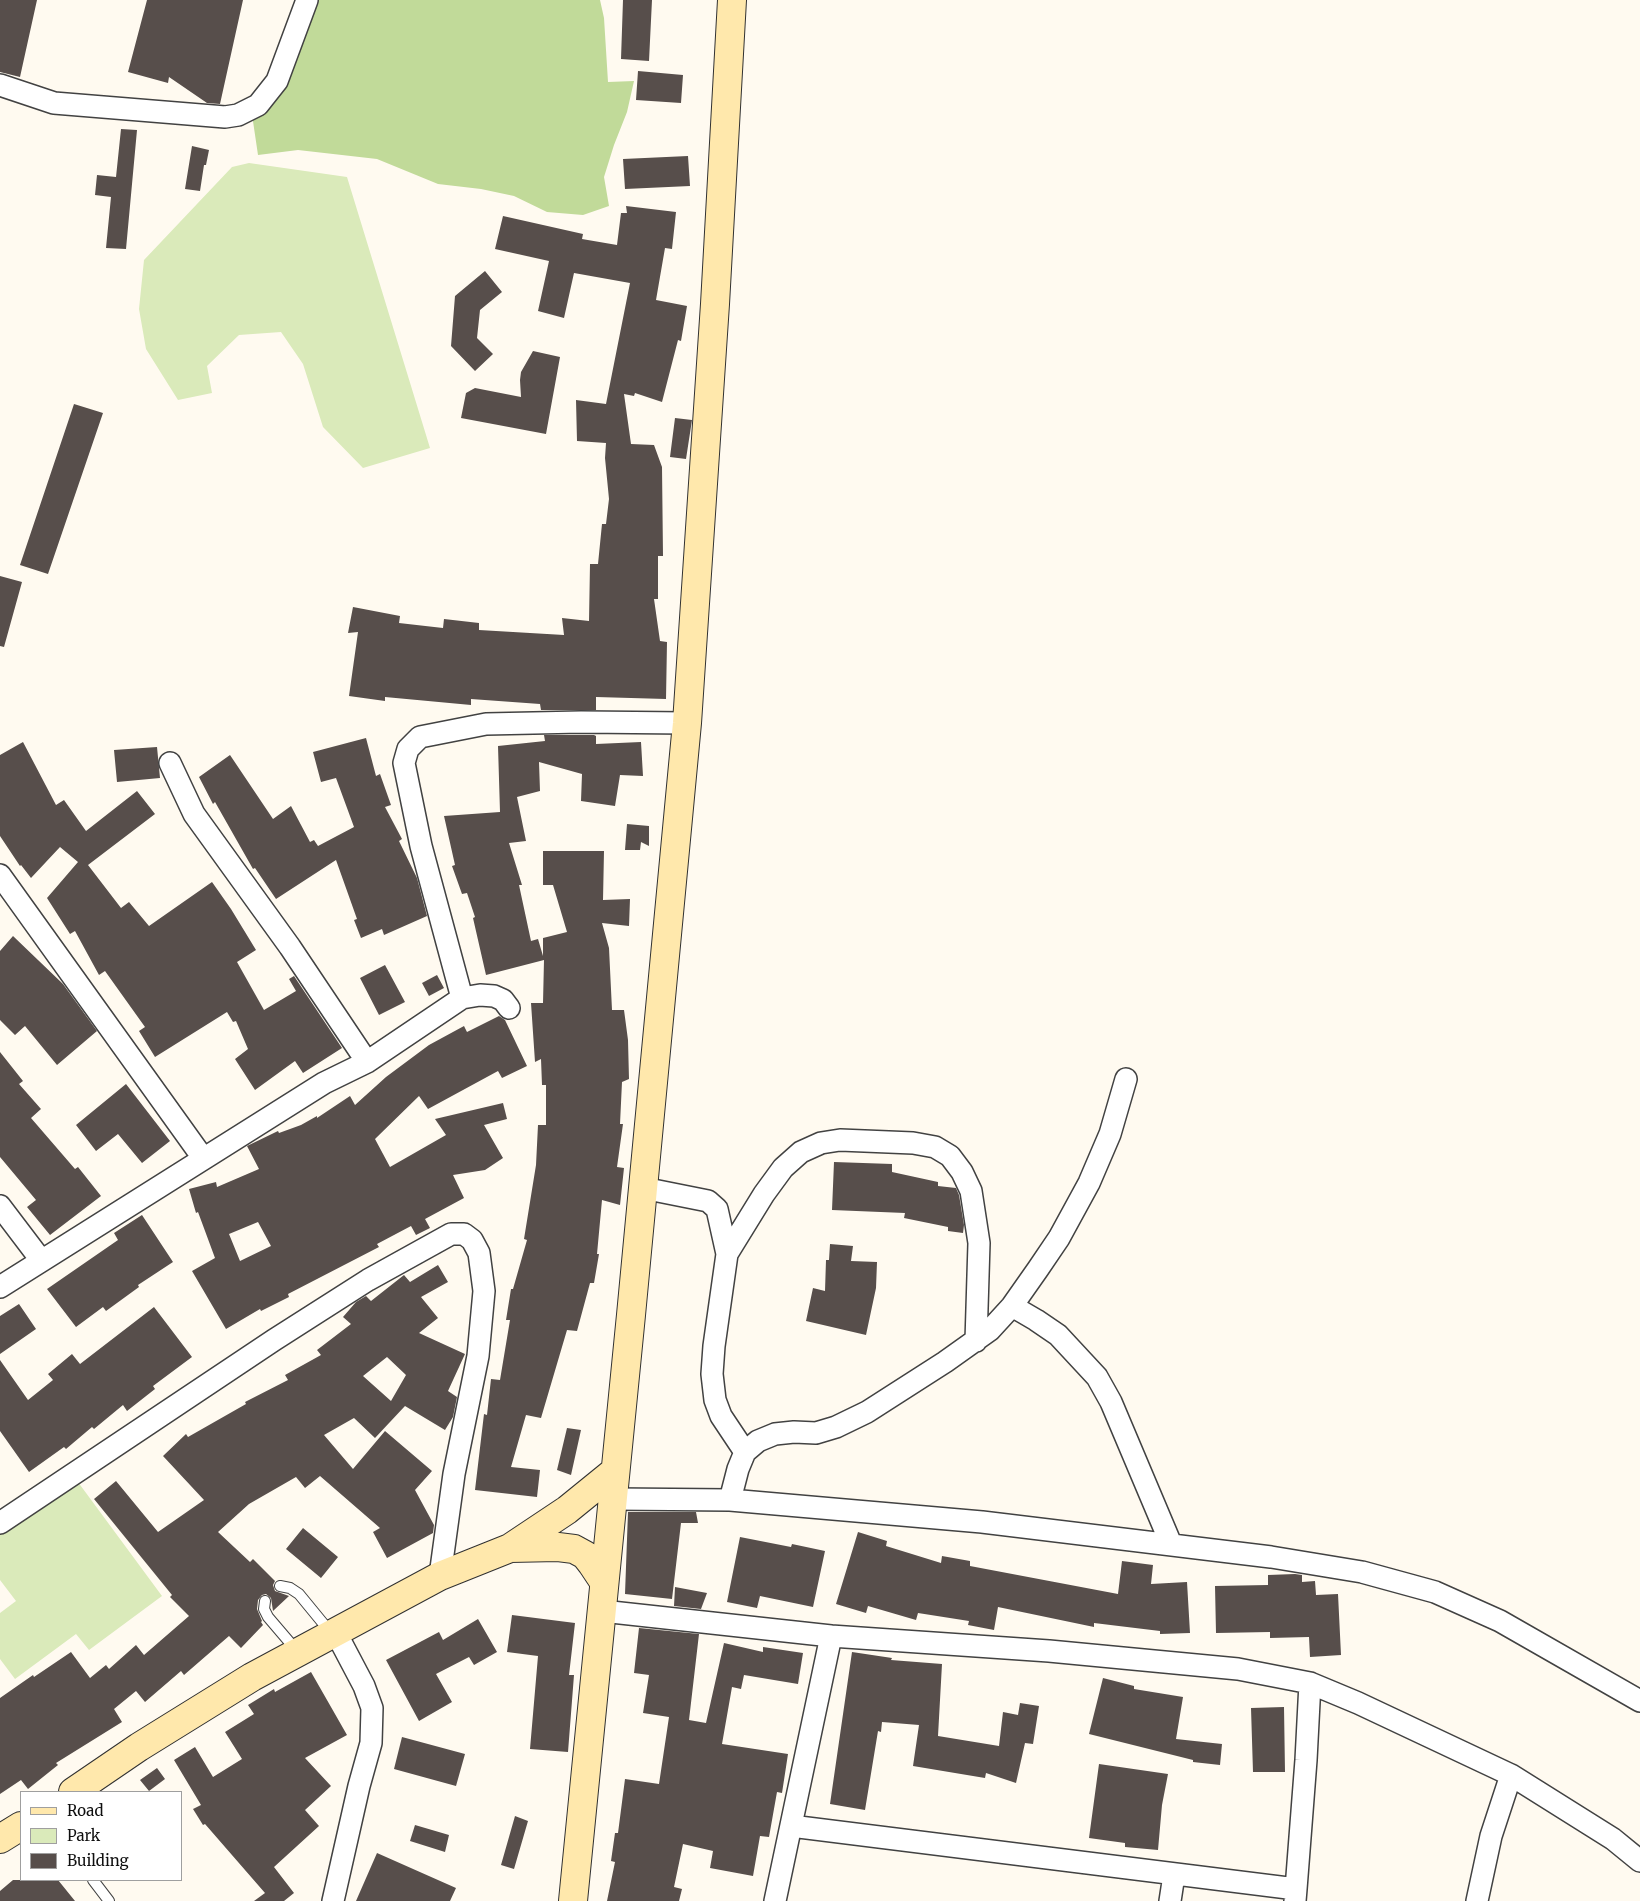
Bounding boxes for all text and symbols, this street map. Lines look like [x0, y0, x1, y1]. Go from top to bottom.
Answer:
legend [20, 1791, 182, 1881]
text: Road [67, 1801, 103, 1820]
text: Park [67, 1826, 100, 1845]
text: Building [67, 1851, 129, 1870]

